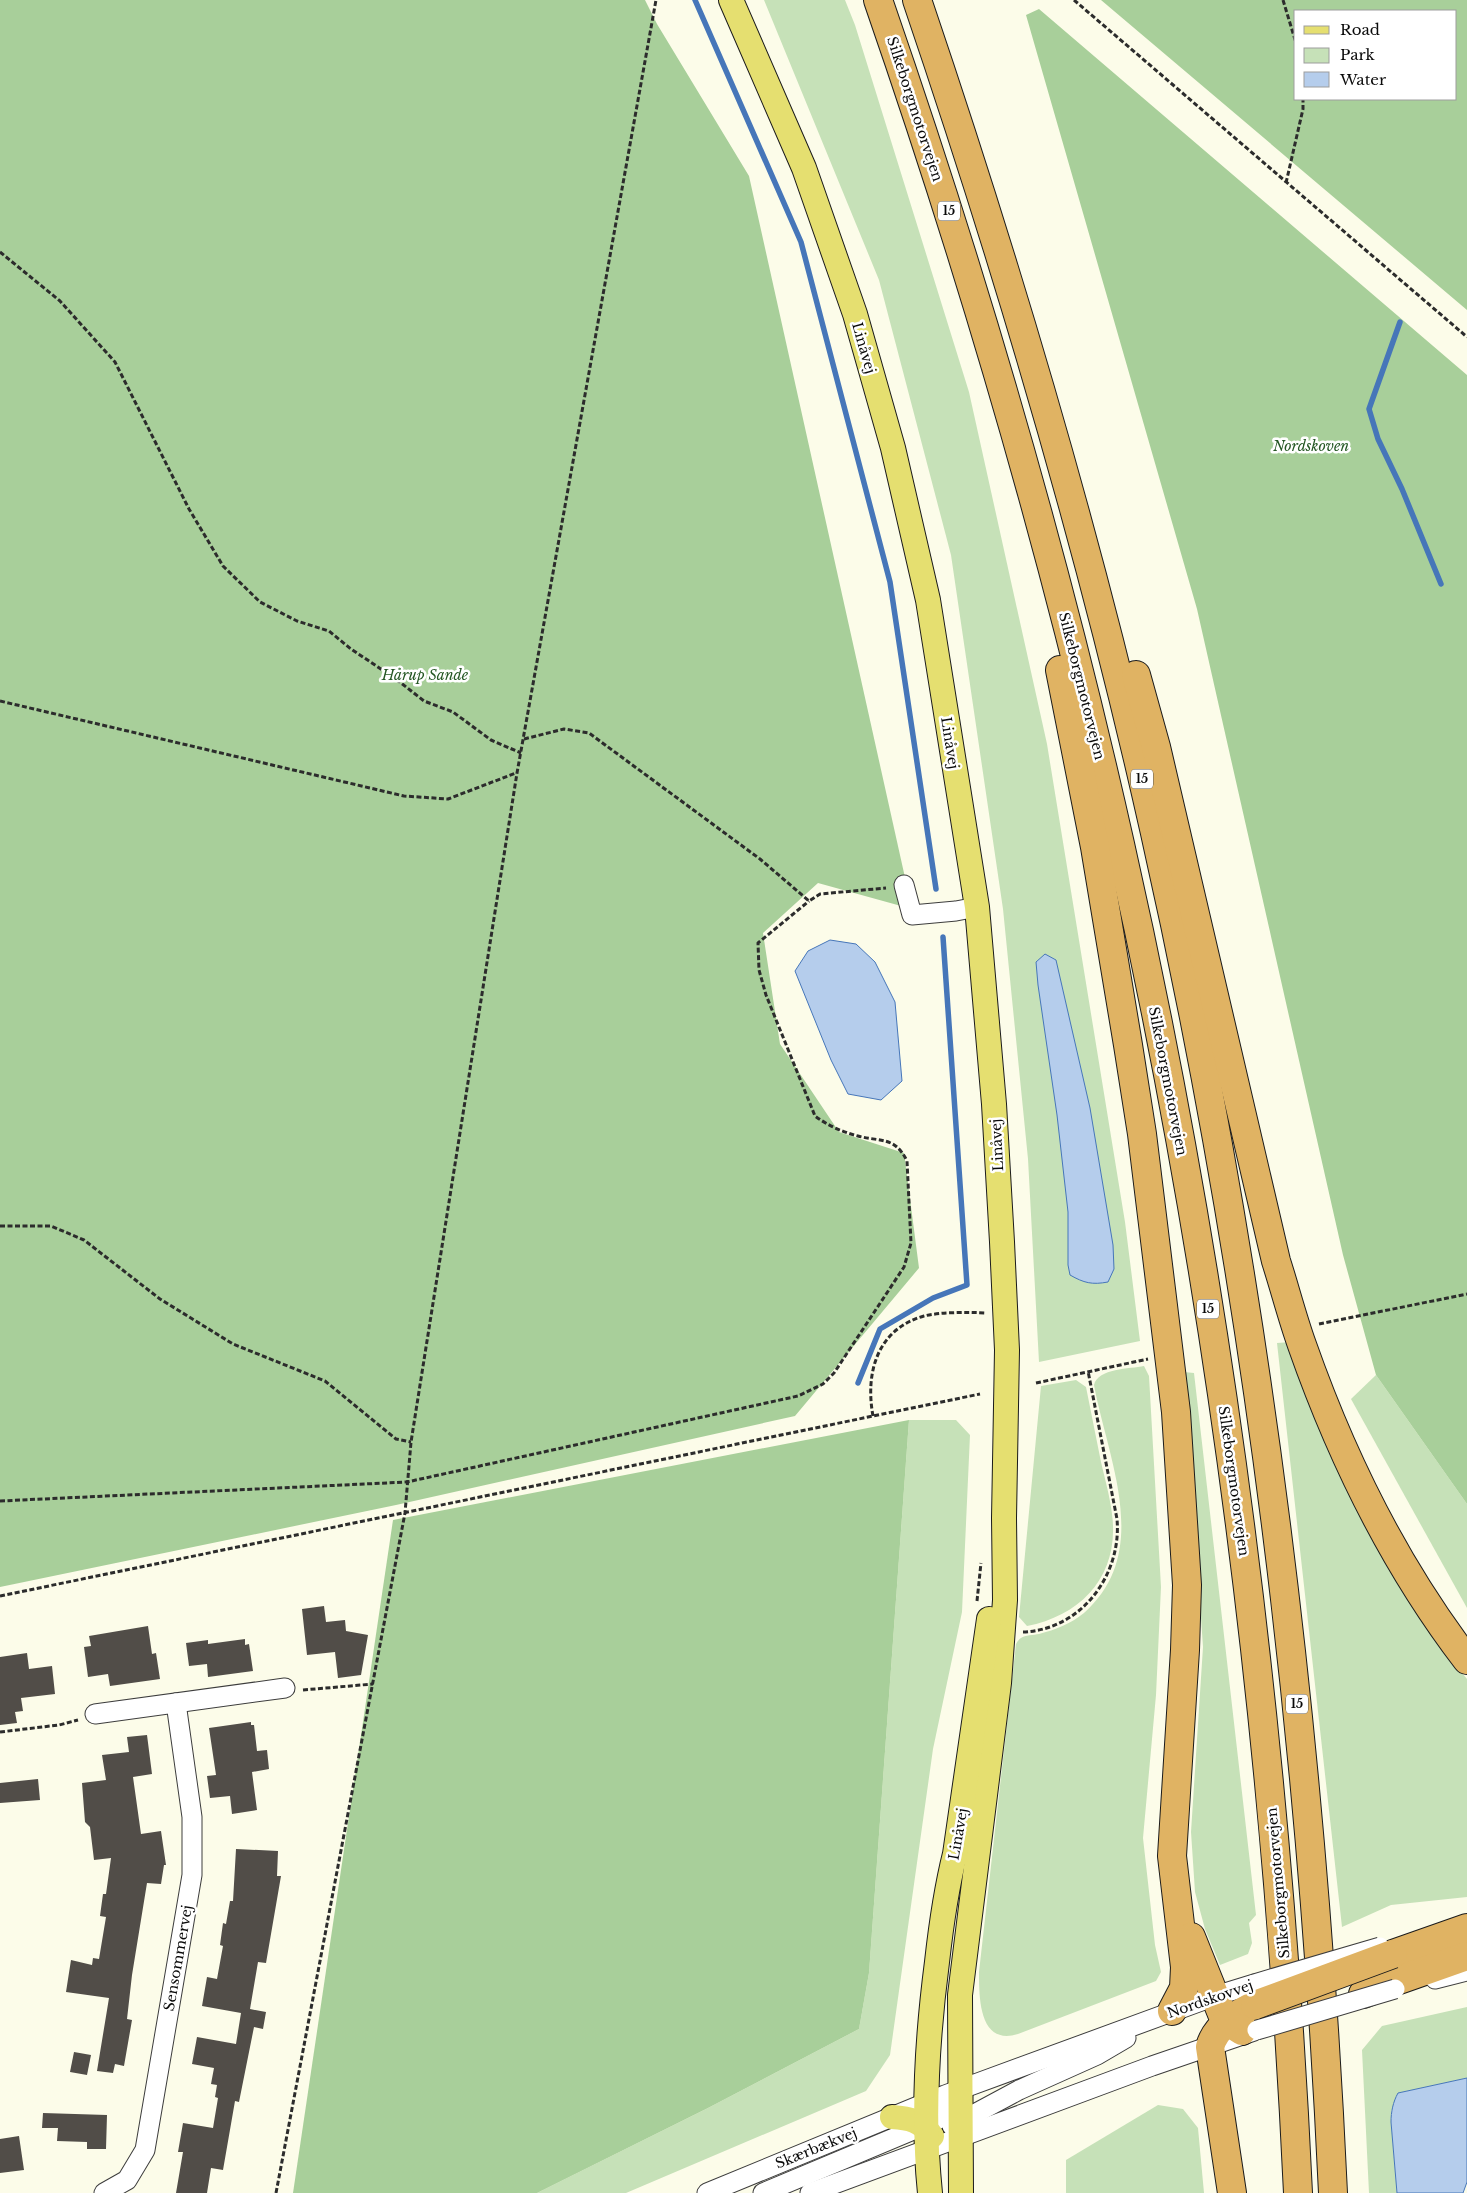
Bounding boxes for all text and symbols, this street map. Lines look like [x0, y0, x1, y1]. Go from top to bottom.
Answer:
legend [1294, 10, 1457, 100]
text: Road [1340, 20, 1380, 39]
street label: Silkeborgmotorvejen [883, 34, 947, 184]
text: Park [1340, 45, 1376, 64]
text: Water [1339, 70, 1387, 89]
road number: 15 [938, 202, 960, 220]
street label: Linåvej [848, 320, 880, 376]
park label: Nordskoven [1272, 437, 1349, 455]
street label: Silkeborgmotorvejen [1055, 610, 1109, 762]
park label: Hårup Sande [381, 666, 469, 684]
street label: Linåvej [937, 716, 963, 770]
road number: 15 [1131, 770, 1153, 789]
street label: Silkeborgmotorvejen [1145, 1005, 1191, 1157]
street label: Linåvej [987, 1118, 1007, 1172]
road number: 15 [1197, 1300, 1219, 1318]
street label: Silkeborgmotorvejen [1215, 1405, 1253, 1558]
road number: 15 [1286, 1695, 1308, 1714]
street label: Silkeborgmotorvejen [1262, 1806, 1294, 1959]
street label: Linåvej [945, 1807, 971, 1861]
street label: Sensommervej [160, 1904, 196, 2012]
street label: Nordskovvej [1165, 1976, 1255, 2022]
street label: Skærbækvej [773, 2123, 859, 2173]

